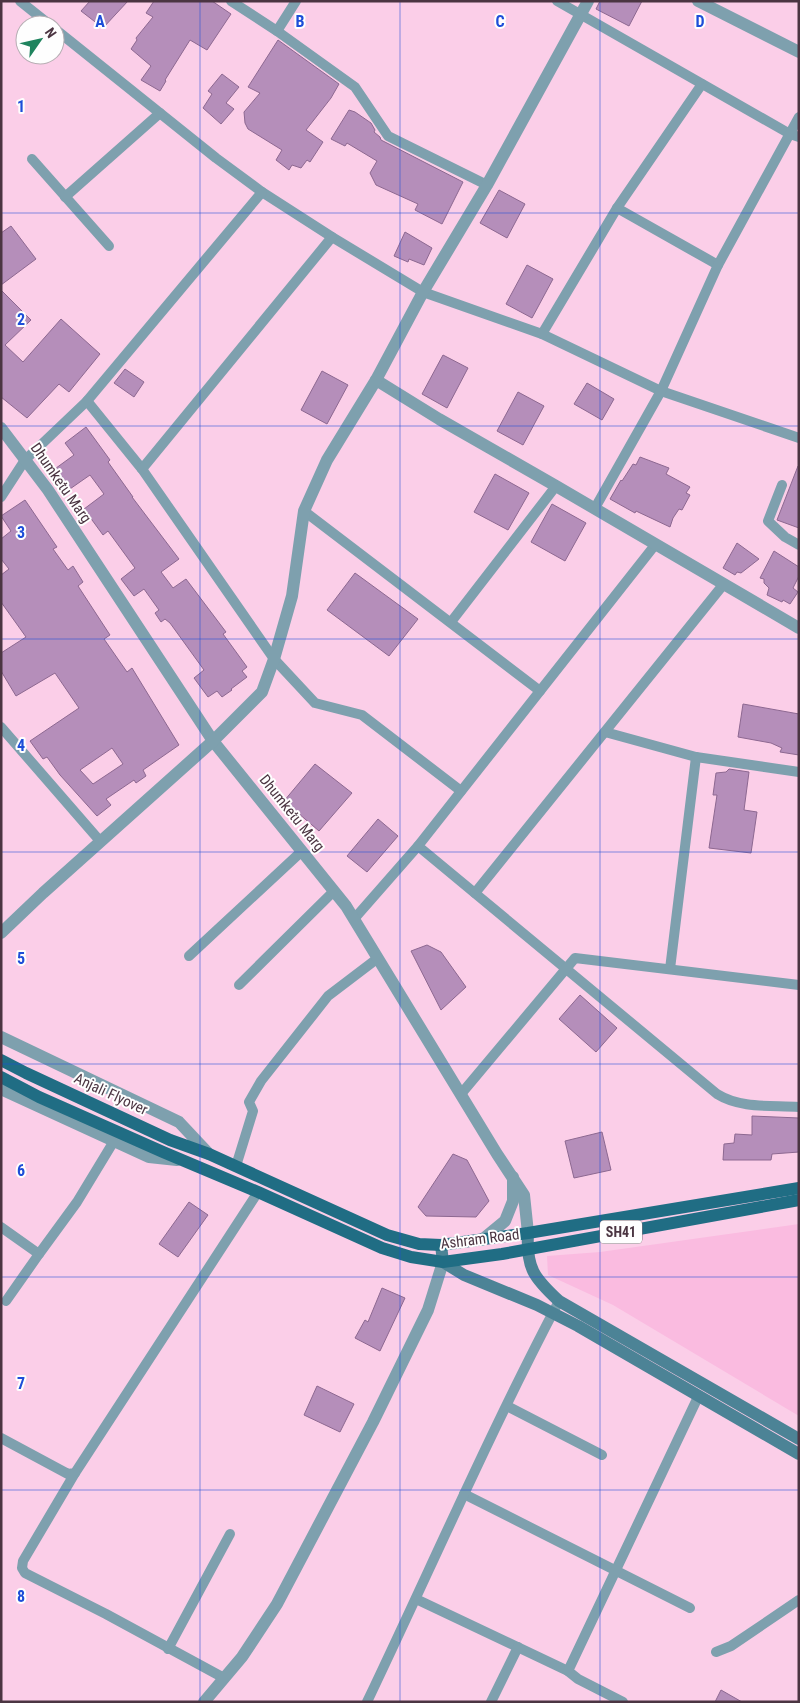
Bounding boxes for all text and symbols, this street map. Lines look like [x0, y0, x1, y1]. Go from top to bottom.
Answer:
text: A [95, 12, 105, 31]
text: B [296, 12, 305, 31]
text: C [495, 12, 505, 31]
text: D [695, 12, 705, 31]
north arrow [15, 15, 65, 65]
text: N [42, 25, 60, 41]
text: 1 [17, 97, 25, 116]
text: 2 [17, 310, 25, 329]
street label: Dhumketu Marg [27, 440, 95, 526]
text: 3 [17, 523, 25, 542]
text: 4 [17, 736, 25, 755]
street label: Dhumketu Marg [256, 771, 328, 855]
text: 5 [17, 949, 25, 968]
street label: Anjali Flyover [71, 1069, 151, 1119]
text: 6 [17, 1161, 25, 1180]
road number: SH41 [600, 1220, 642, 1244]
street label: Ashram Road [440, 1225, 520, 1253]
text: 7 [17, 1374, 25, 1393]
text: 8 [17, 1587, 25, 1606]

